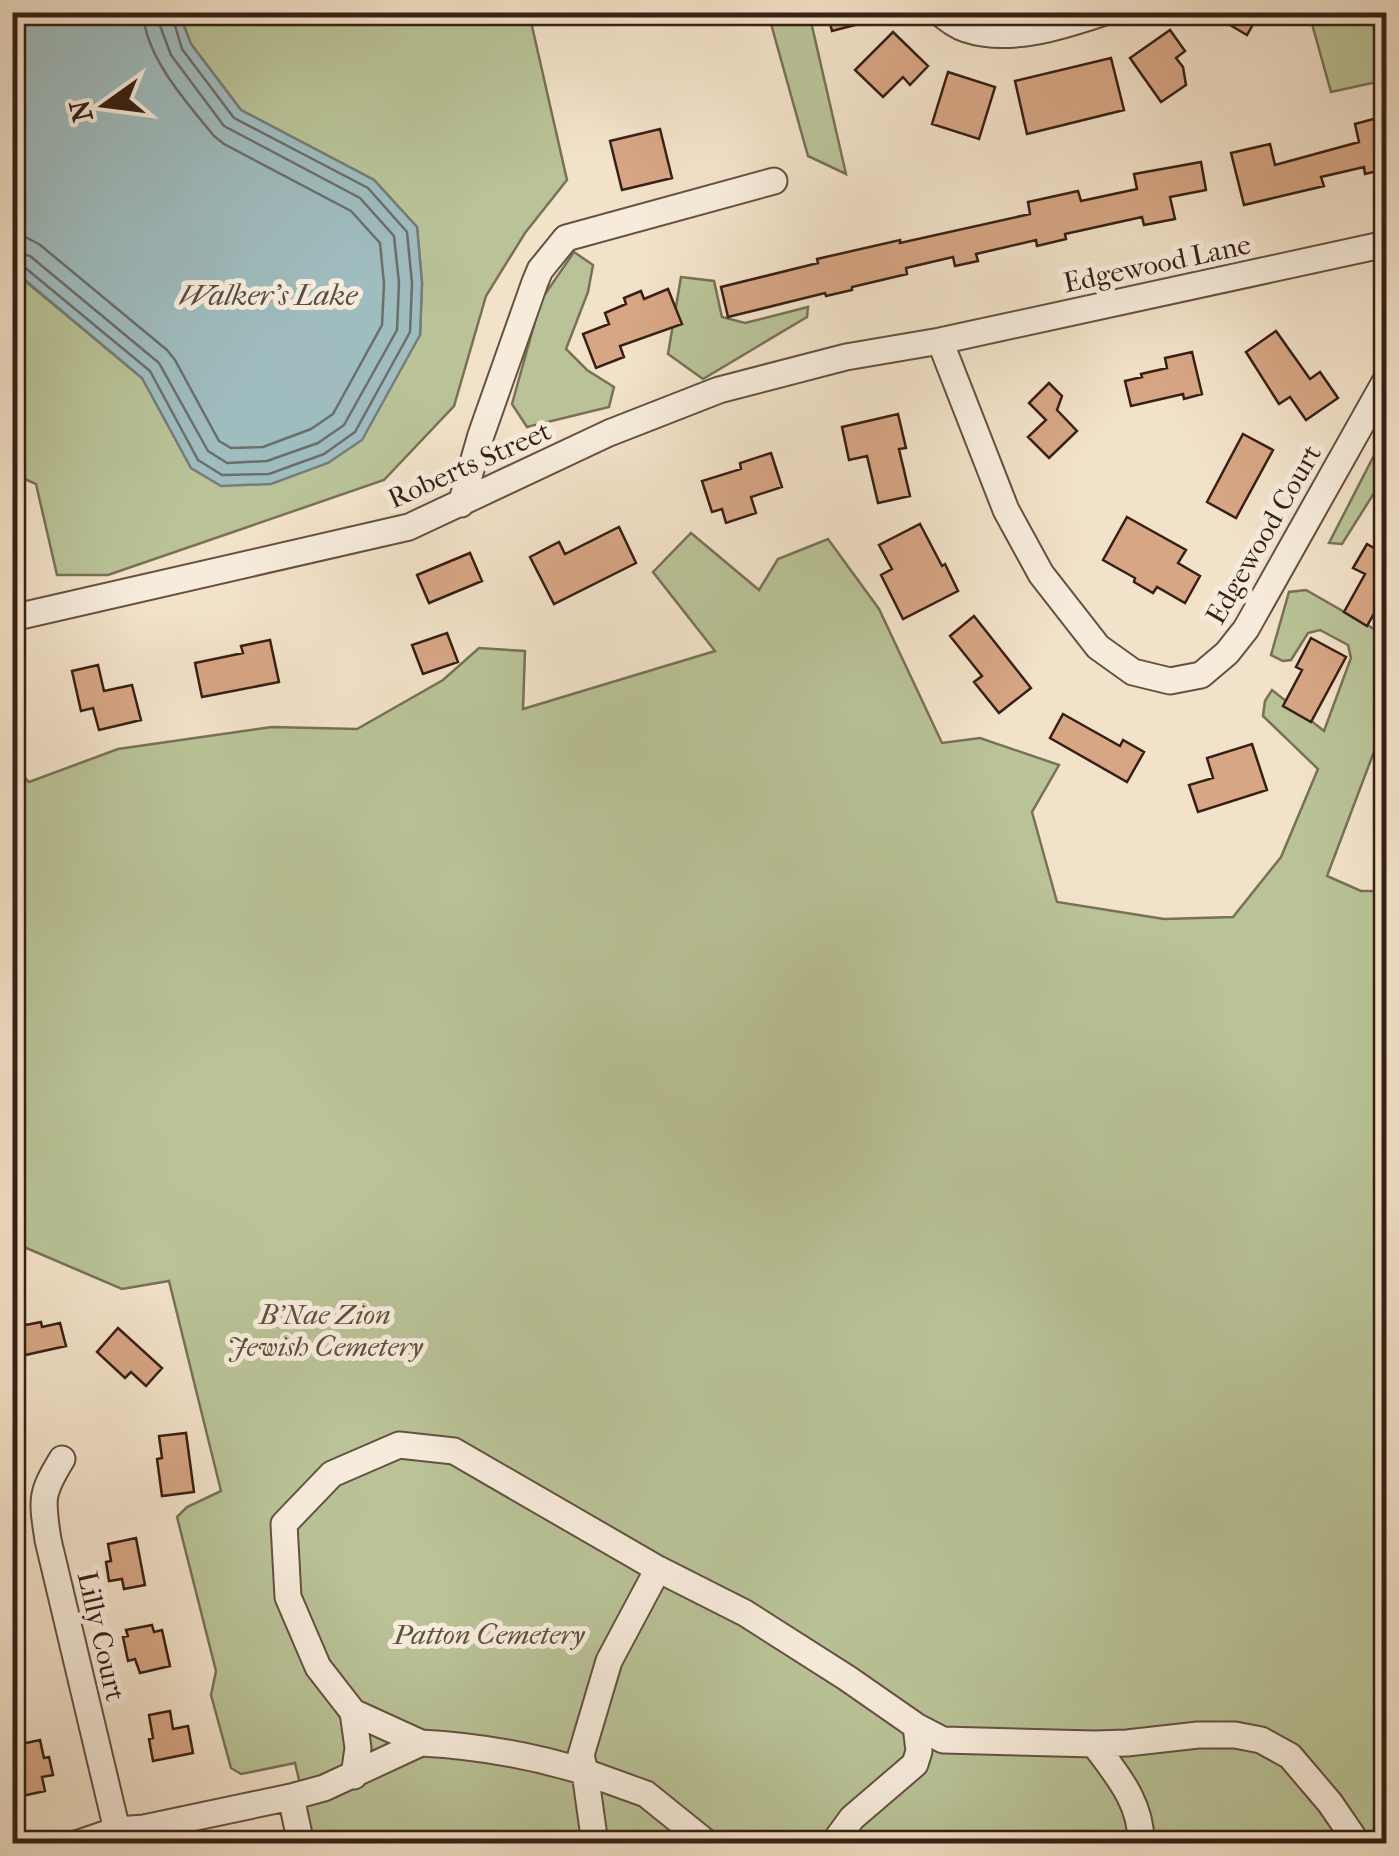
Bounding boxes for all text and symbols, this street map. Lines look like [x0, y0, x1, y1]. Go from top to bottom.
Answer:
north arrow [55, 55, 155, 155]
text: N [62, 96, 100, 125]
street label: Edgewood Lane [1060, 227, 1254, 299]
water label: Walker's Lake [179, 278, 358, 313]
street label: Roberts Street [383, 414, 556, 515]
street label: Edgewood Court [1199, 439, 1328, 630]
park label: B'Nae Zion Jewish Cemetery [227, 1298, 424, 1363]
street label: Lilly Court [71, 1568, 132, 1704]
park label: Patton Cemetery [392, 1618, 586, 1651]

